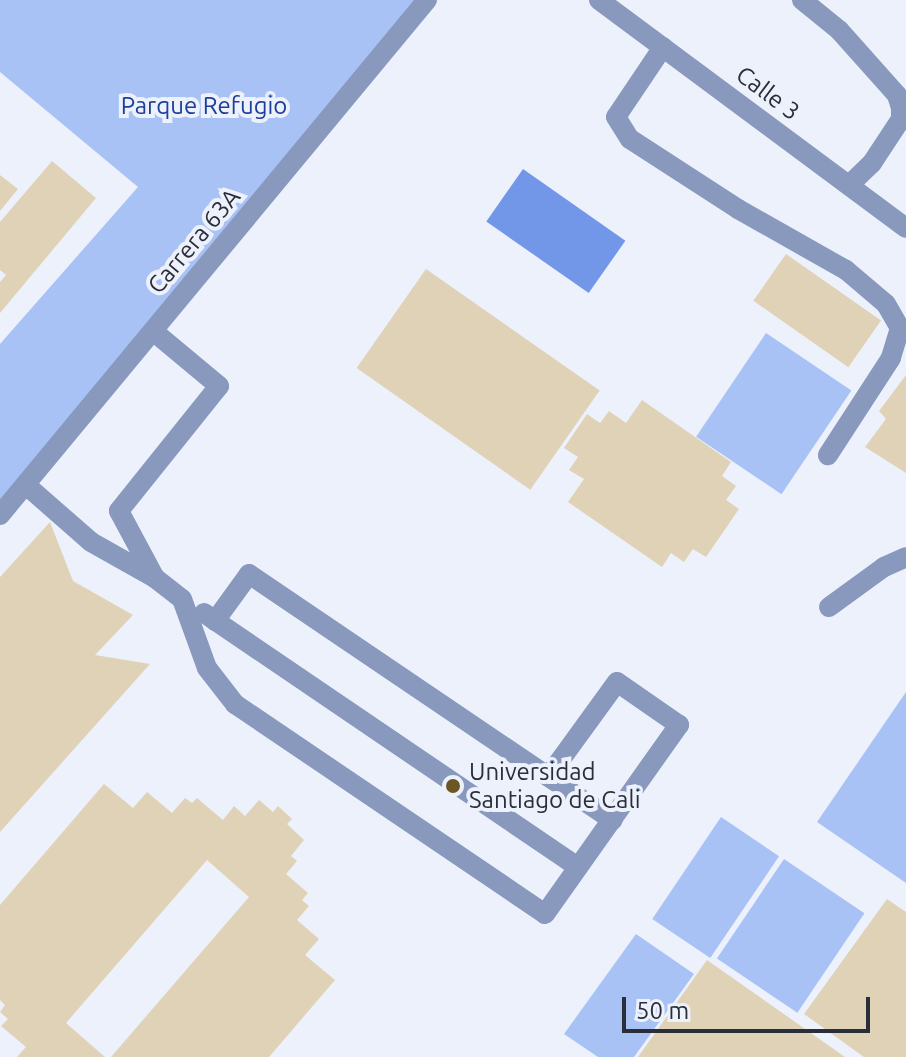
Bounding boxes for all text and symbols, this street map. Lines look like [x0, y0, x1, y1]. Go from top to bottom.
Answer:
street label: Calle 3 [731, 60, 805, 126]
park label: Parque Refugio [121, 92, 287, 120]
street label: Carrera 63A [142, 183, 246, 299]
place label: Universidad Santiago de Cali [469, 758, 641, 814]
marker: Universidad Santiago de Cali [444, 777, 462, 795]
scale bar [626, 981, 874, 1031]
text: 50 m [636, 997, 689, 1024]

